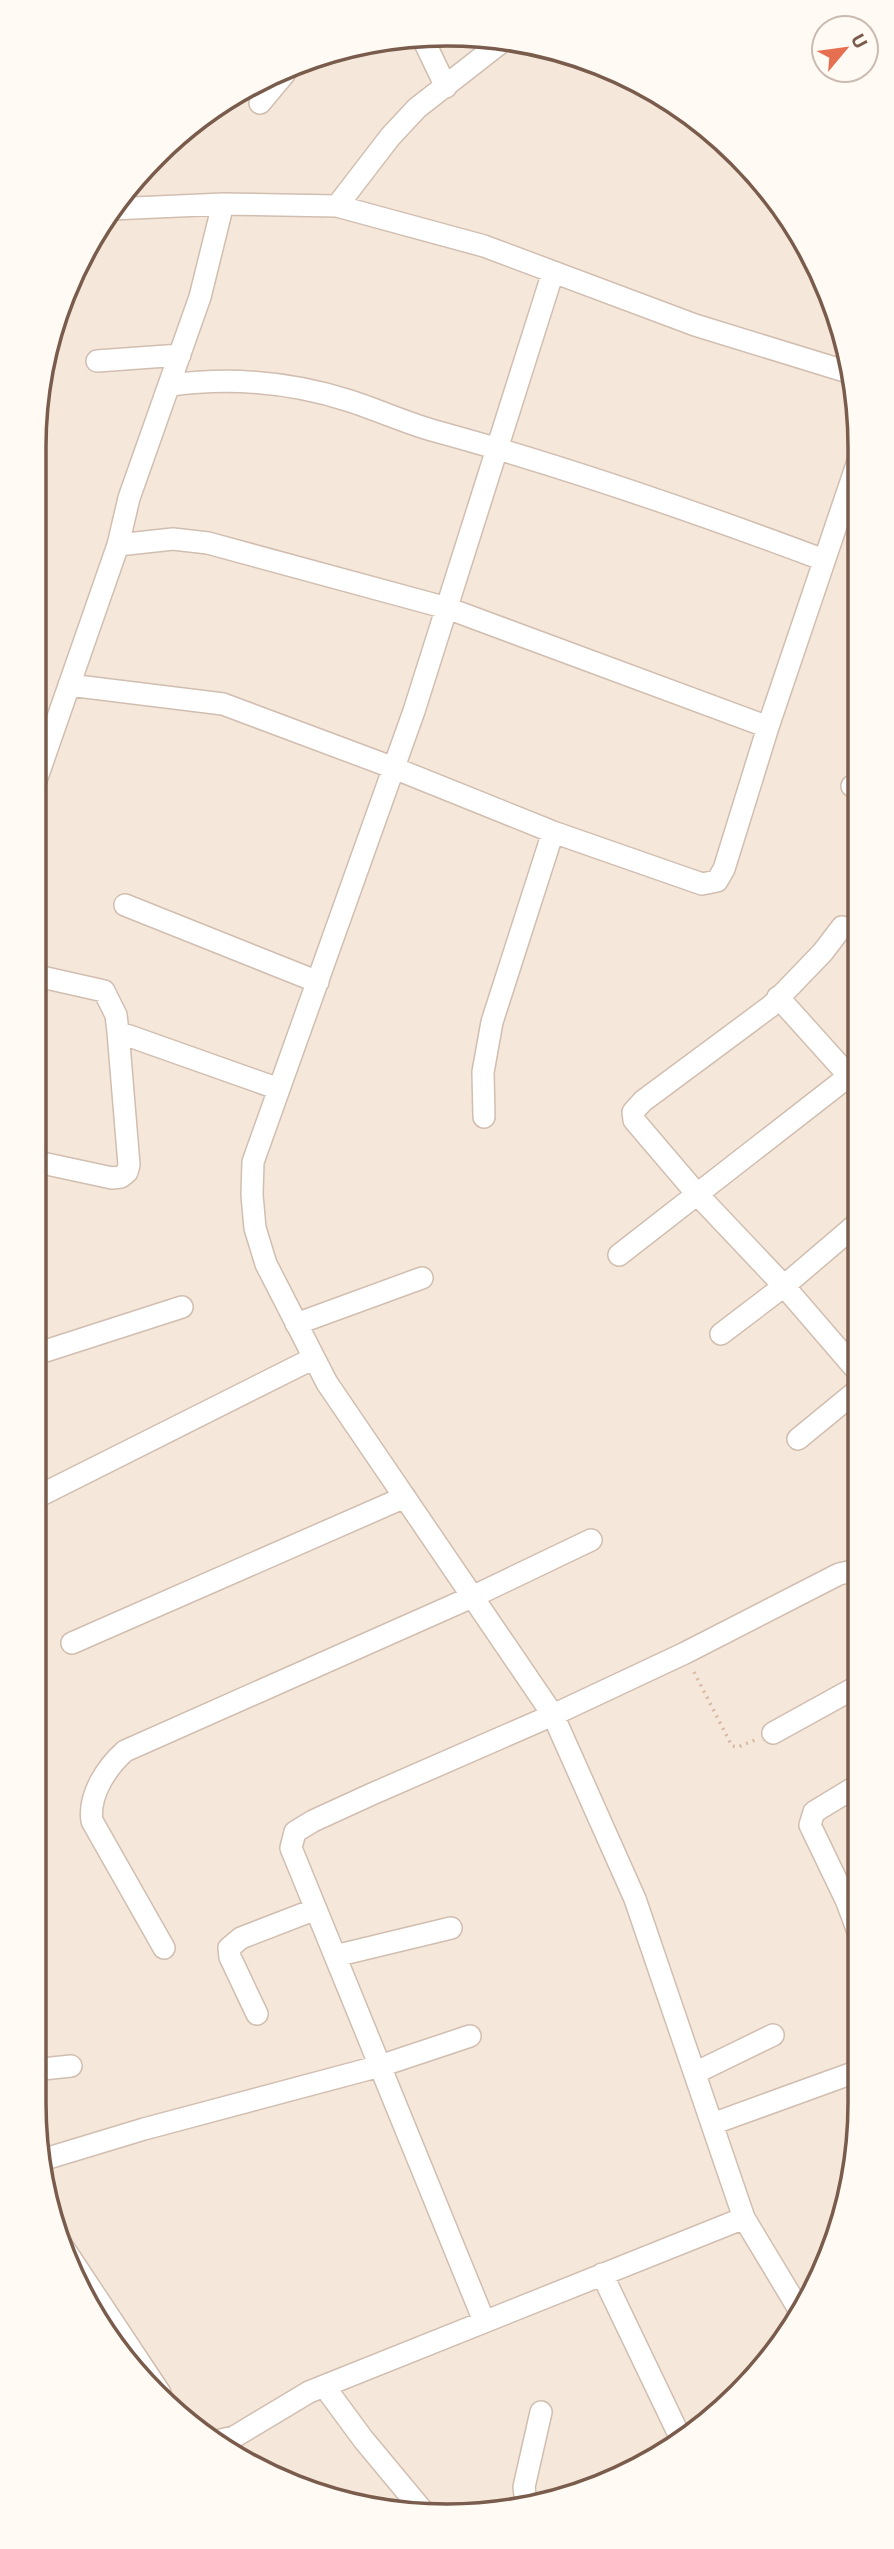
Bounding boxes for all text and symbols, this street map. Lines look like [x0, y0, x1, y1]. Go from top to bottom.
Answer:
north arrow [810, 14, 880, 84]
text: U [847, 29, 874, 52]

